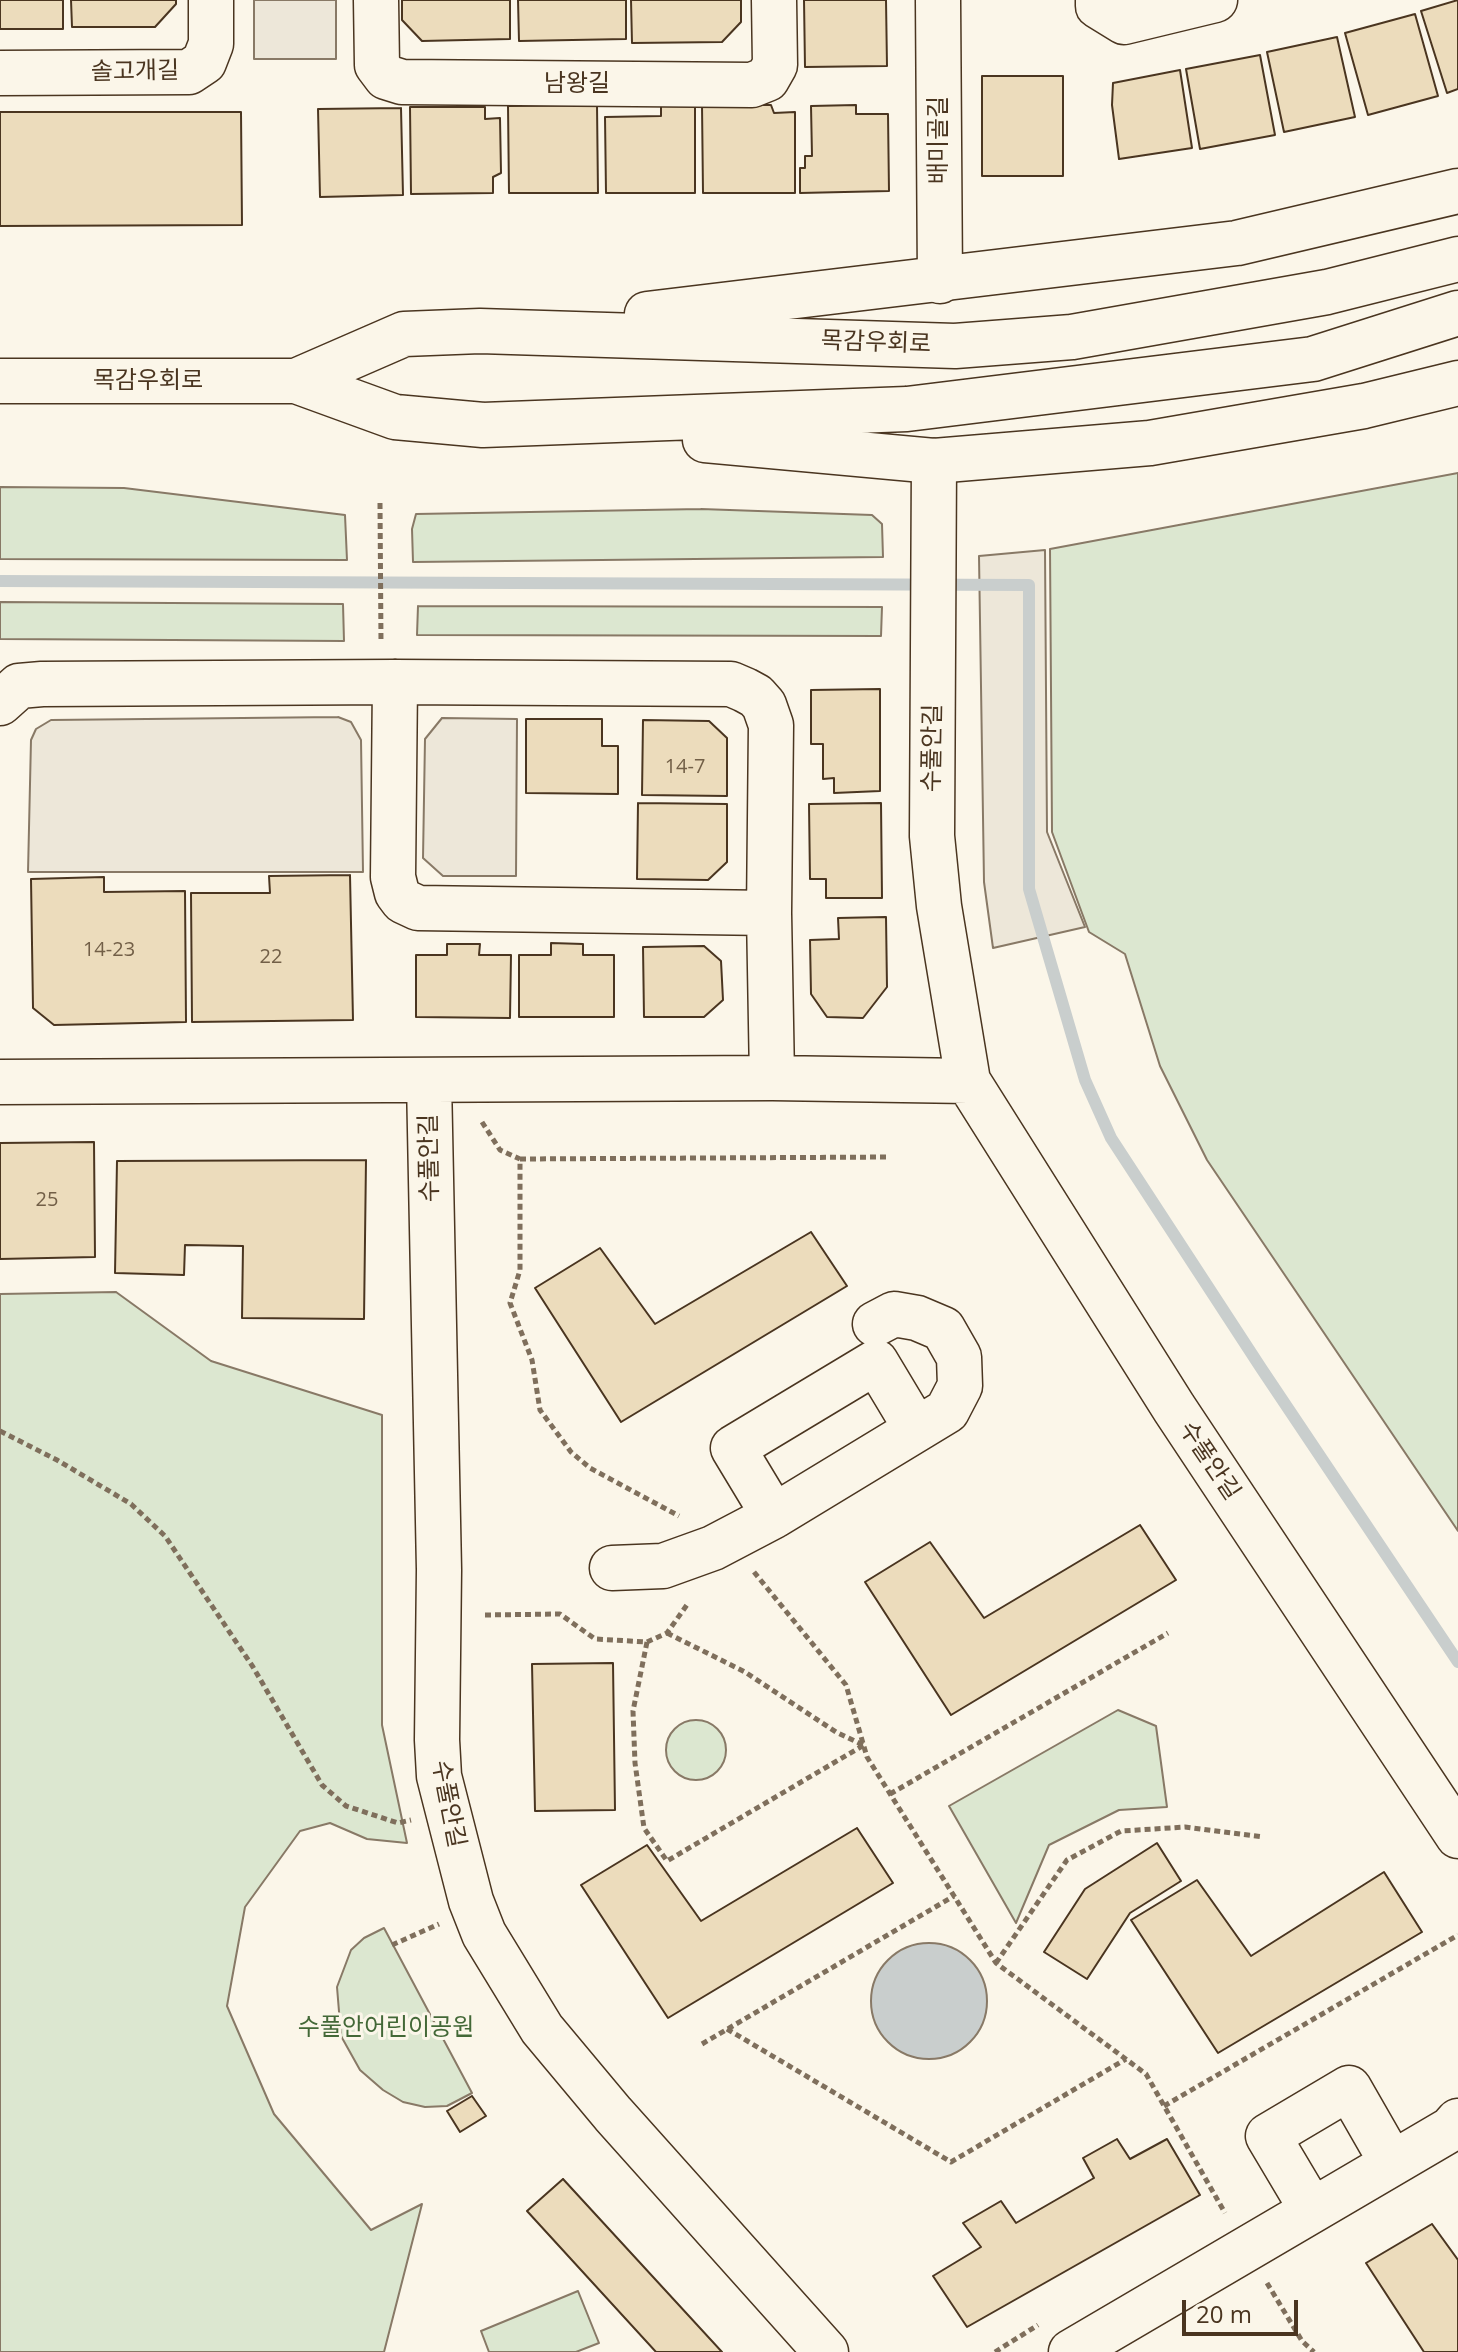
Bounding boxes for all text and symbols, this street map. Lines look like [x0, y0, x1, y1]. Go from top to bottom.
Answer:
street label: 솔고개길 [91, 57, 179, 87]
street label: 남왕길 [544, 70, 610, 98]
street label: 배미골길 [925, 96, 953, 184]
street label: 목감우회로 [820, 327, 932, 359]
street label: 목감우회로 [93, 367, 203, 395]
street label: 수풀안길 [918, 704, 948, 792]
house number: 14-7 [665, 755, 705, 779]
house number: 14-23 [83, 938, 135, 962]
house number: 22 [260, 945, 282, 969]
street label: 수풀안길 [415, 1114, 445, 1202]
house number: 25 [36, 1188, 58, 1212]
street label: 수풀안길 [1172, 1416, 1246, 1506]
street label: 수풀안길 [425, 1758, 471, 1850]
park label: 수풀안어린이공원 [298, 2014, 474, 2042]
scale bar [1186, 2284, 1302, 2334]
text: 20 m [1196, 2297, 1252, 2330]

